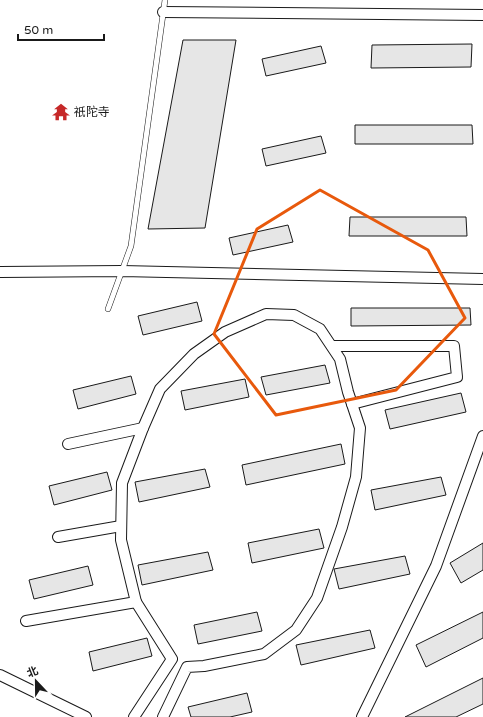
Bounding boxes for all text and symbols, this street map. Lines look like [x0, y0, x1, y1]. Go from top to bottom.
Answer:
scale bar [18, 16, 104, 42]
text: 50 m [24, 23, 53, 37]
temple icon: 祇陀寺 [51, 102, 71, 122]
place label: 祇陀寺 [73, 105, 110, 119]
north arrow [16, 661, 56, 701]
text: 北 [25, 664, 40, 680]

